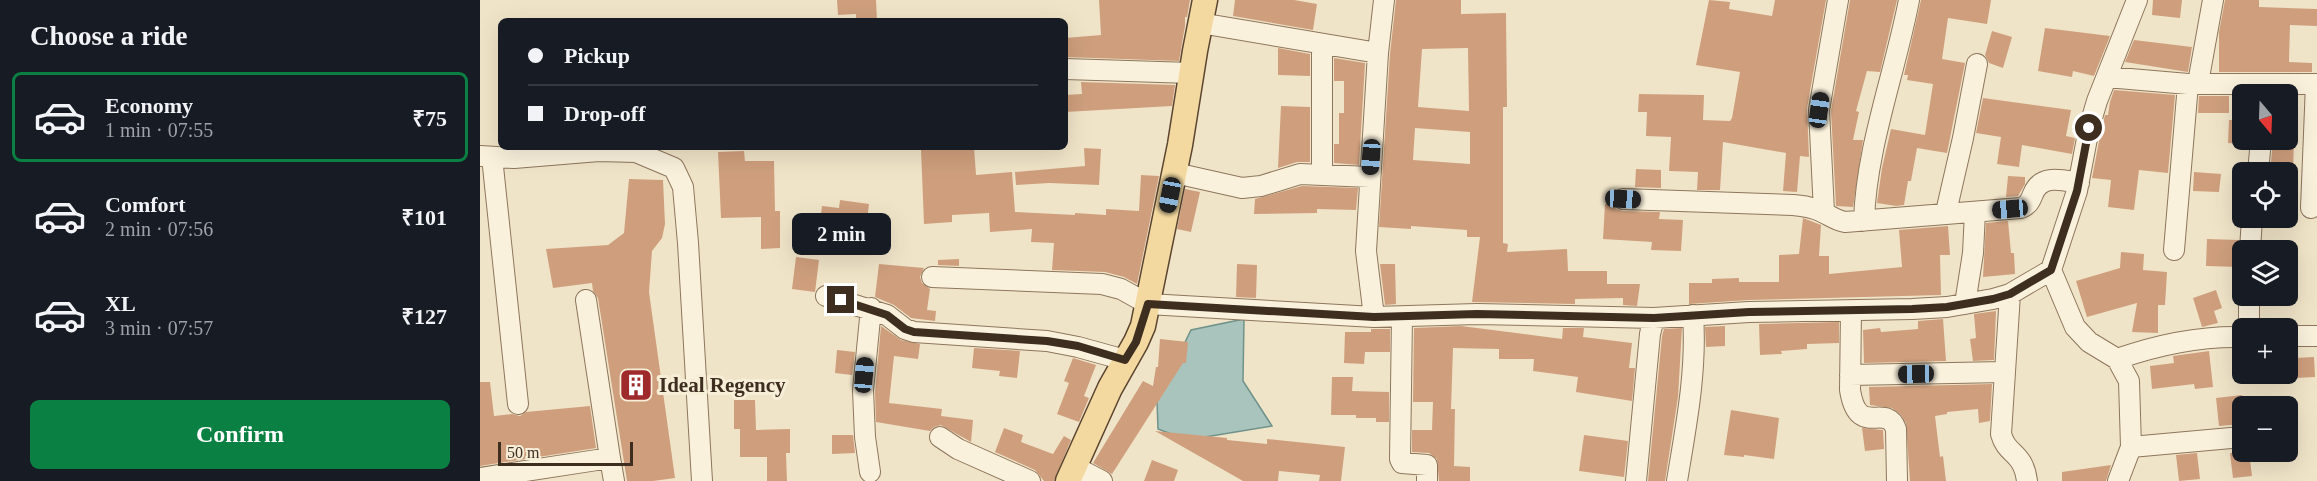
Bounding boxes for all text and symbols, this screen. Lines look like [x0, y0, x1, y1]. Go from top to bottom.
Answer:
text: Choose a ride [30, 21, 188, 51]
text: Pickup [564, 43, 630, 68]
north arrow [2232, 84, 2298, 150]
map controls [2232, 84, 2298, 462]
icon: car [33, 90, 87, 144]
car [1808, 91, 1830, 129]
text: Economy [105, 93, 193, 118]
text: Drop-off [564, 101, 645, 126]
text: ₹75 [412, 106, 447, 131]
route start [2075, 114, 2102, 141]
text: 1 min · 07:55 [105, 119, 213, 141]
car [1361, 138, 1381, 176]
button: locate [2232, 162, 2298, 228]
car [1158, 176, 1182, 214]
icon: car [33, 189, 87, 243]
car [1605, 189, 1641, 209]
text: Comfort [105, 192, 186, 217]
car [1991, 198, 2029, 220]
text: ₹101 [401, 205, 447, 230]
callout: 2 min [792, 213, 890, 255]
text: 2 min · 07:56 [105, 218, 213, 240]
text: 2 min [817, 223, 866, 245]
button: layers [2232, 240, 2298, 306]
route end [827, 286, 854, 313]
icon: car [33, 288, 87, 342]
text: XL [105, 291, 136, 316]
text: ₹127 [401, 304, 447, 329]
text: 3 min · 07:57 [105, 317, 213, 339]
button: + [2232, 318, 2298, 384]
car [853, 356, 875, 394]
car [1898, 365, 1934, 383]
building icon: Ideal Regency [618, 367, 654, 403]
place label: Ideal Regency [659, 373, 786, 397]
button: − [2232, 396, 2298, 462]
button: Confirm [30, 400, 450, 469]
scale bar [498, 439, 633, 466]
text: 50 m [507, 444, 539, 461]

